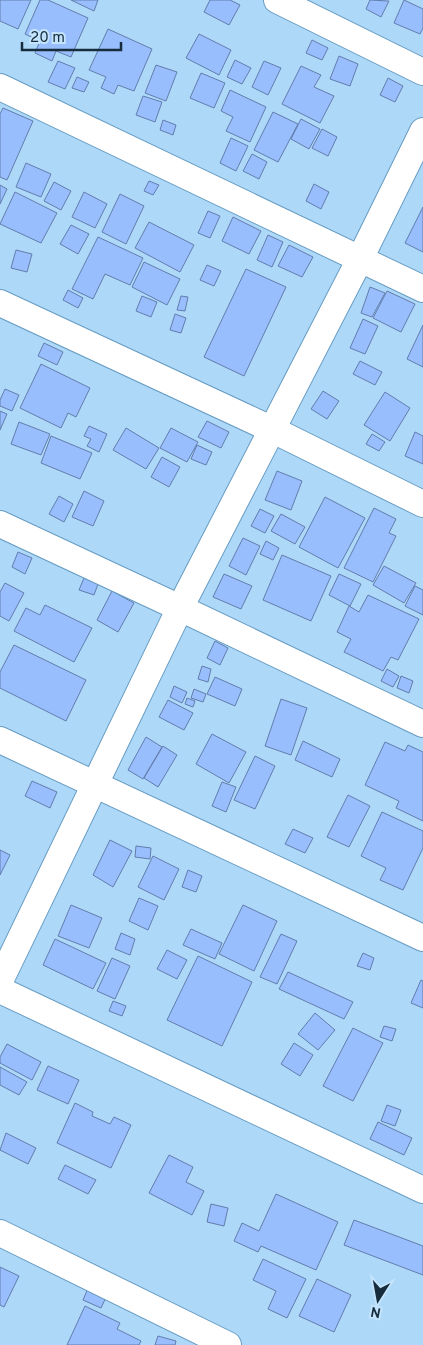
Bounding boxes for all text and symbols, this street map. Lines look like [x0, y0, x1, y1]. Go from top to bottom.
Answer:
scale bar [22, 20, 121, 52]
text: 20 m [30, 29, 65, 48]
north arrow [353, 1275, 403, 1325]
text: N [369, 1302, 382, 1321]

